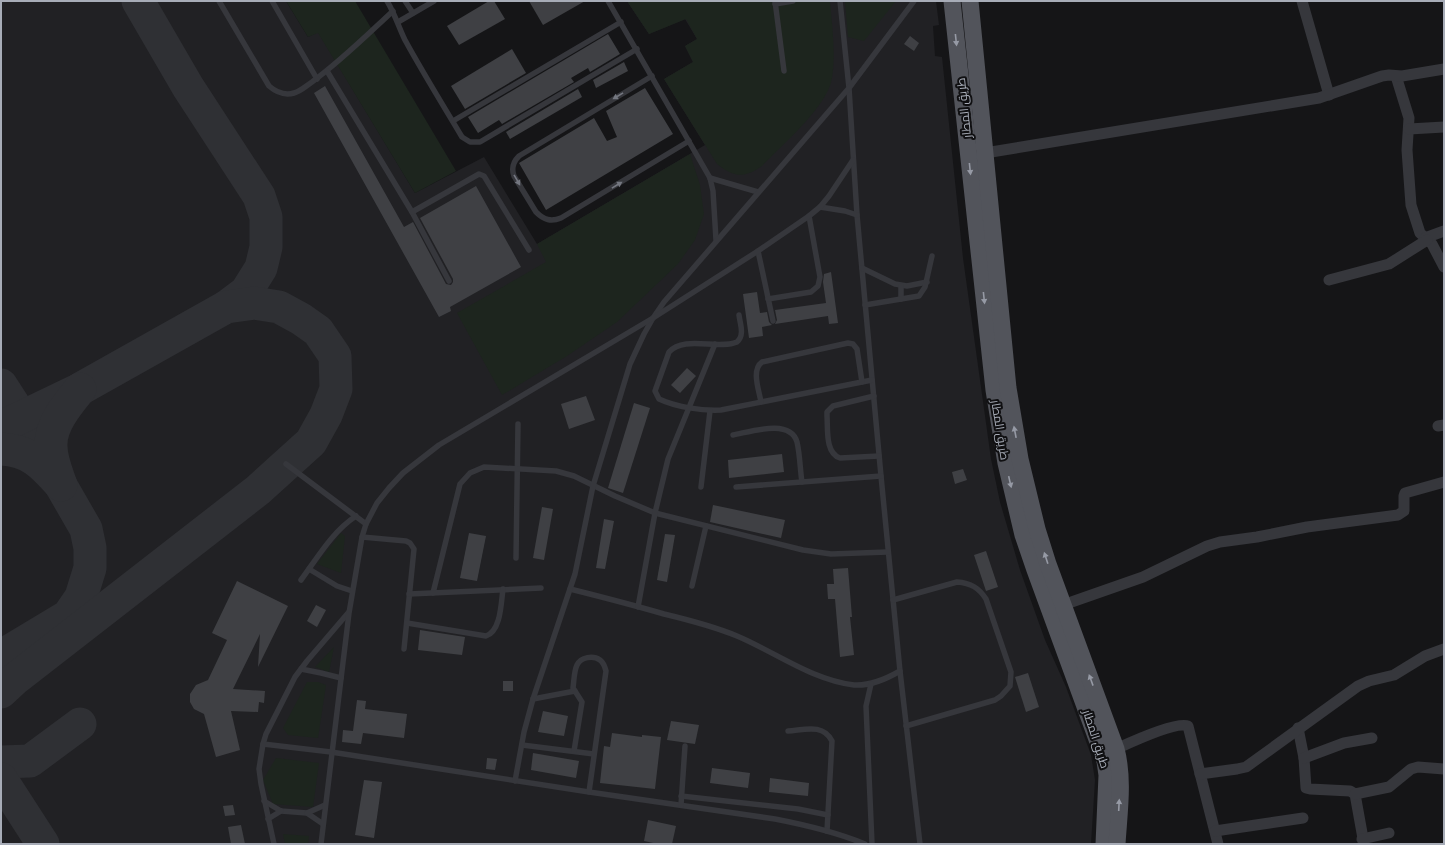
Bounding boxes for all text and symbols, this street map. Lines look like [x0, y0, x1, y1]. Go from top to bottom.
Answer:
one-way arrow [953, 34, 960, 46]
street label: طريق المطار [953, 77, 974, 140]
one-way arrow [613, 92, 623, 100]
one-way arrow [967, 163, 973, 175]
one-way arrow [514, 175, 521, 186]
one-way arrow [611, 181, 623, 188]
one-way arrow [981, 292, 987, 304]
street label: طريق المطار [988, 398, 1013, 461]
one-way arrow [1011, 426, 1017, 438]
one-way arrow [1007, 477, 1013, 489]
one-way arrow [1043, 552, 1049, 564]
one-way arrow [1087, 674, 1093, 686]
street label: طريق المطار [1080, 707, 1113, 770]
one-way arrow [1116, 799, 1123, 811]

